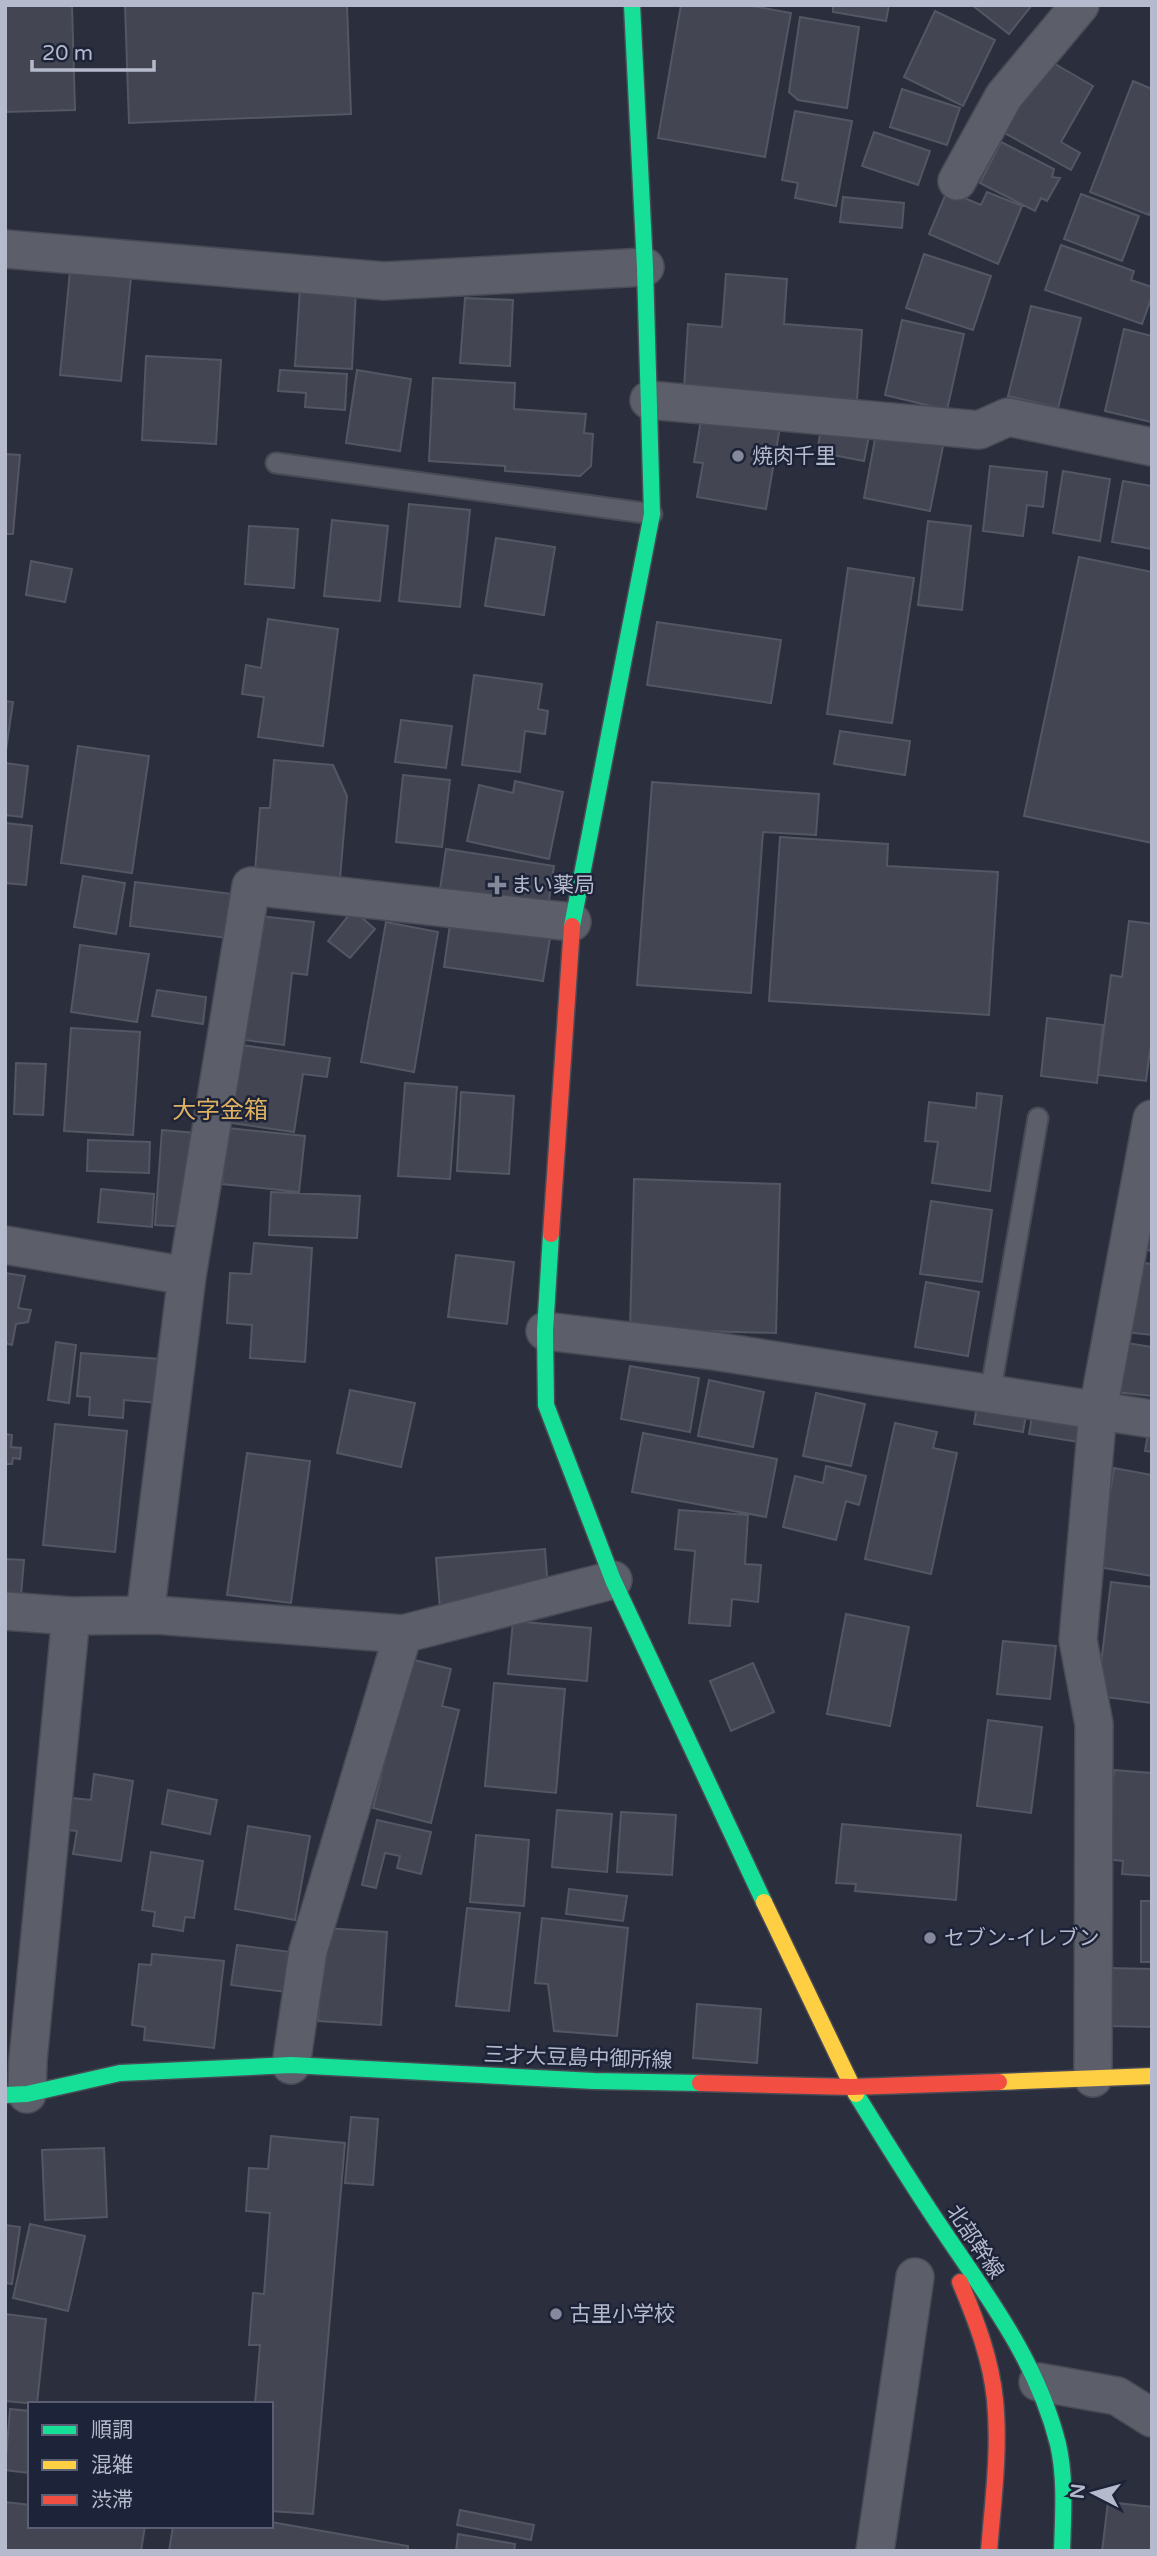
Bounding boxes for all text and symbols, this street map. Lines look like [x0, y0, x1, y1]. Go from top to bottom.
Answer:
scale bar [32, 28, 154, 72]
text: 20 m [42, 41, 93, 66]
place label: 焼肉千里 [752, 444, 836, 469]
marker: 焼肉千里 [730, 448, 746, 464]
place label: まい薬局 [511, 873, 595, 898]
marker: まい薬局 [489, 877, 505, 893]
district label: 大字金箱 [172, 1096, 268, 1125]
place label: セブン-イレブン [944, 1926, 1100, 1951]
marker: セブン-イレブン [922, 1930, 938, 1946]
street label: 三才大豆島中御所線 [483, 2042, 673, 2074]
street label: 北部幹線 [941, 2200, 1009, 2284]
place label: 古里小学校 [570, 2302, 675, 2327]
marker: 古里小学校 [548, 2306, 564, 2322]
legend [28, 2402, 273, 2528]
text: 順調 [91, 2418, 133, 2443]
text: 混雑 [91, 2453, 133, 2478]
north arrow [1059, 2458, 1129, 2528]
text: N [1066, 2483, 1090, 2500]
text: 渋滞 [91, 2488, 133, 2513]

